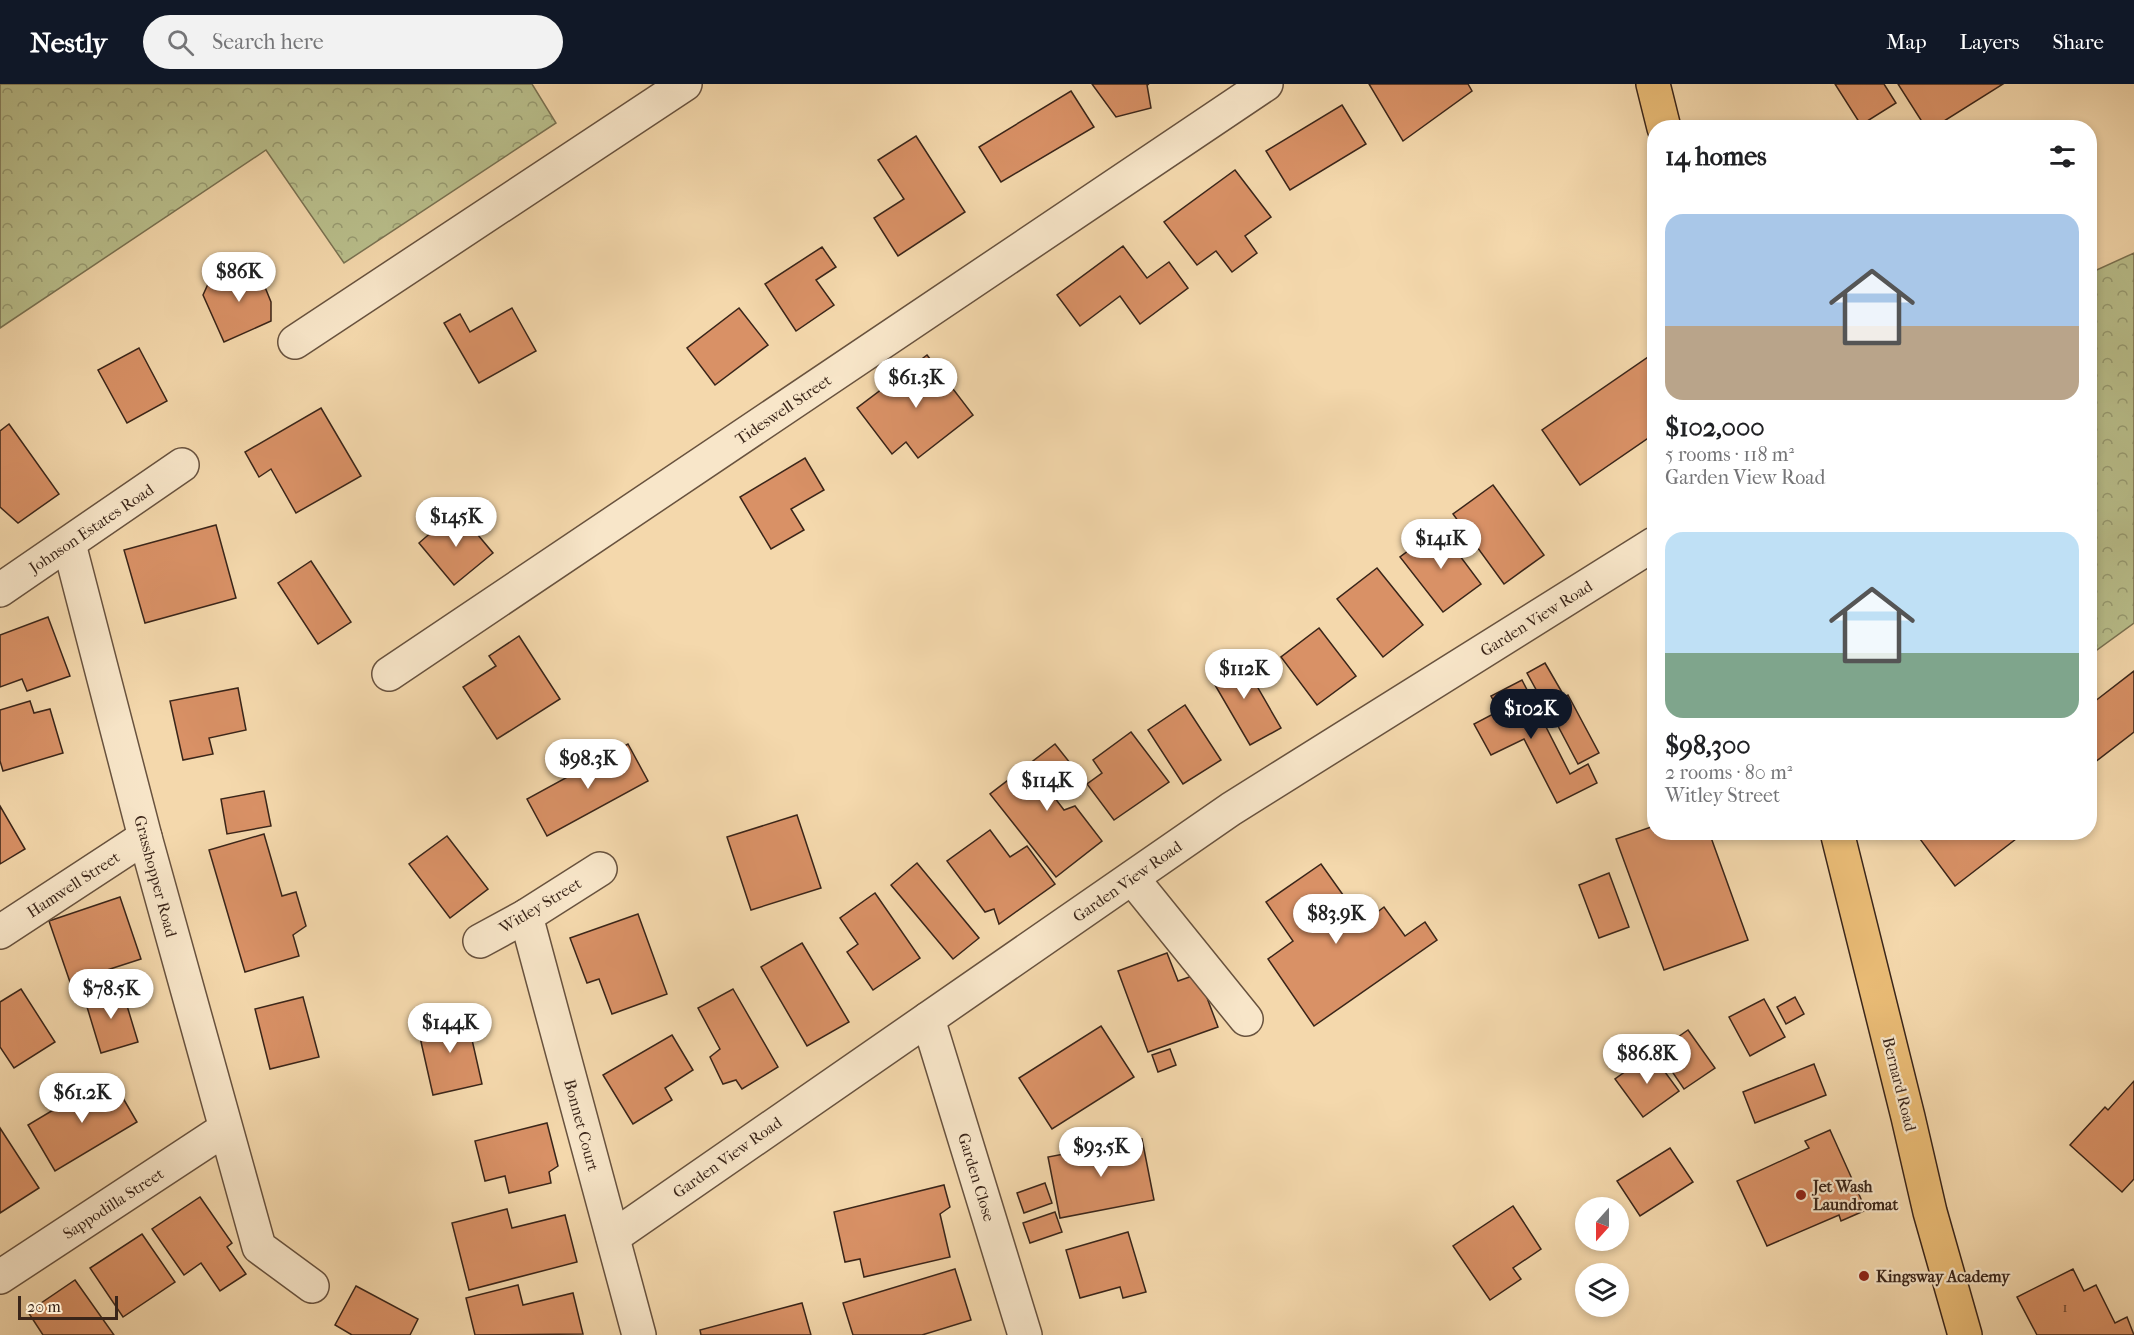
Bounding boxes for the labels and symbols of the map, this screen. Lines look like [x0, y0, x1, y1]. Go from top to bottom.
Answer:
pin: $86K [203, 252, 275, 303]
pin: $61.3K [867, 358, 965, 409]
street label: Tideswell Street [732, 370, 835, 448]
street label: Johnson Estates Road [24, 480, 157, 578]
pin: $145K [414, 497, 498, 548]
pin: $141K [1399, 519, 1483, 570]
street label: Garden View Road [1477, 576, 1596, 661]
pin: $112K [1202, 649, 1286, 700]
pin: $102K [1489, 689, 1573, 740]
pin: $98.3K [539, 739, 637, 790]
pin: $114K [1005, 761, 1089, 812]
street label: Grasshopper Road [130, 813, 181, 939]
street label: Garden View Road [1069, 837, 1186, 926]
street label: Hamwell Street [23, 847, 124, 922]
street label: Witley Street [495, 873, 585, 938]
pin: $83.9K [1287, 894, 1385, 945]
pin: $78.5K [62, 969, 160, 1020]
pin: $144K [408, 1003, 492, 1054]
pin: $86.8K [1598, 1034, 1696, 1085]
street label: Bernard Road [1879, 1035, 1920, 1133]
pin: $61.2K [33, 1073, 131, 1124]
street label: Bonnet Court [560, 1077, 603, 1173]
street label: Garden View Road [669, 1113, 786, 1202]
pin: $93.5K [1052, 1127, 1150, 1178]
street label: Garden Close [954, 1131, 999, 1224]
street label: Sappodilla Street [59, 1164, 168, 1243]
place label: Jet Wash Laundromat [1811, 1177, 1898, 1214]
marker: Jet Wash Laundromat [1794, 1188, 1808, 1202]
north arrow [1575, 1197, 1629, 1251]
place label: Kingsway Academy [1876, 1267, 2011, 1287]
marker: Kingsway Academy [1857, 1269, 1871, 1283]
scale bar [18, 1293, 118, 1320]
house number: 1 [2063, 1299, 2068, 1316]

